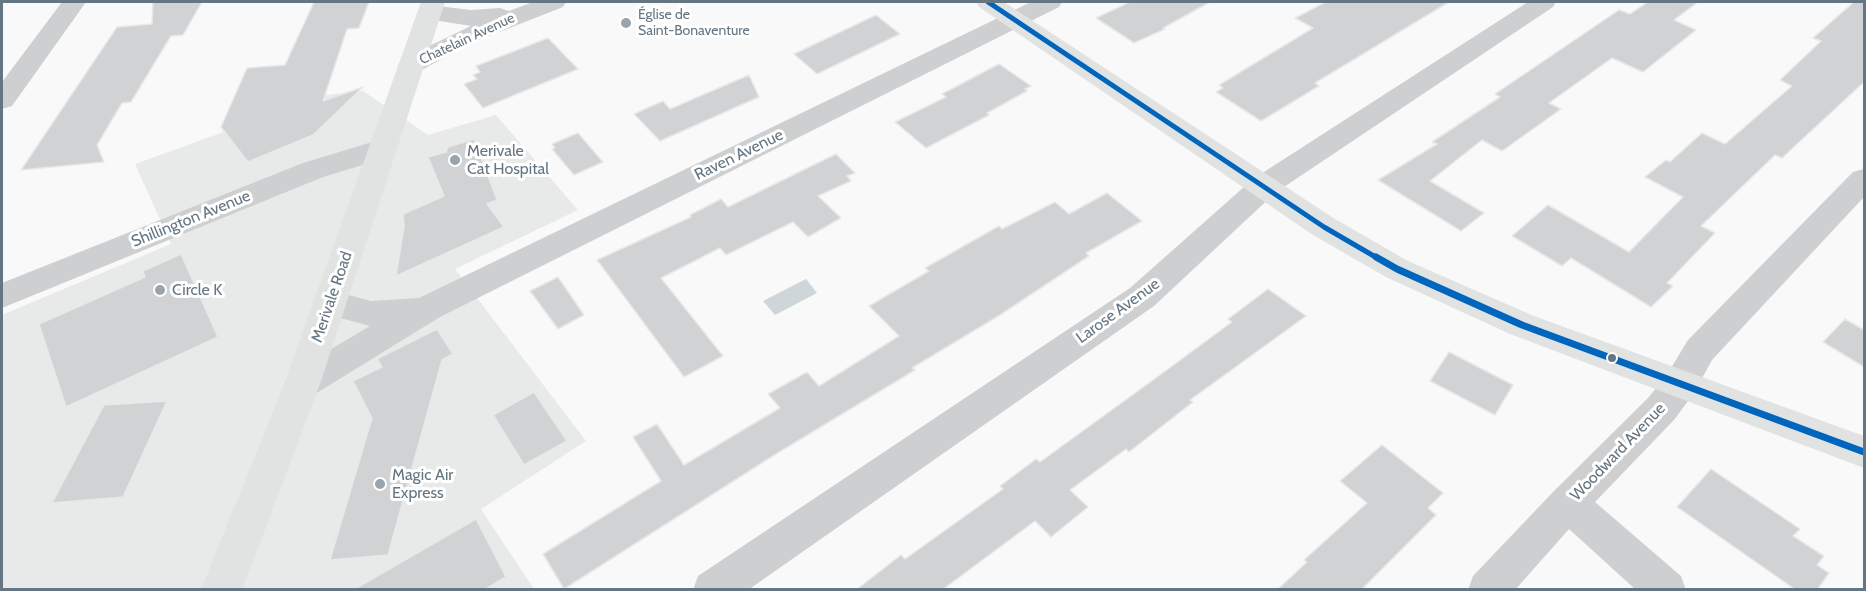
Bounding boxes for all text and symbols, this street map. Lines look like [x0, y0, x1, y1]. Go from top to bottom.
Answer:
place label: Église de Saint-Bonaventure [638, 7, 750, 40]
street label: Chatelain Avenue [417, 10, 517, 68]
marker: Église de Saint-Bonaventure [619, 16, 633, 30]
street label: Raven Avenue [692, 125, 786, 185]
place label: Merivale Cat Hospital [467, 141, 549, 179]
marker: Merivale Cat Hospital [448, 153, 462, 167]
street label: Shillington Avenue [129, 186, 253, 252]
street label: Merivale Road [307, 249, 357, 345]
street label: Larose Avenue [1073, 274, 1163, 348]
place label: Circle K [172, 280, 222, 300]
marker: Circle K [153, 283, 167, 297]
unlabelled marker [1606, 352, 1618, 364]
street label: Woodward Avenue [1567, 399, 1669, 505]
place label: Magic Air Express [392, 465, 453, 503]
marker: Magic Air Express [373, 477, 387, 491]

